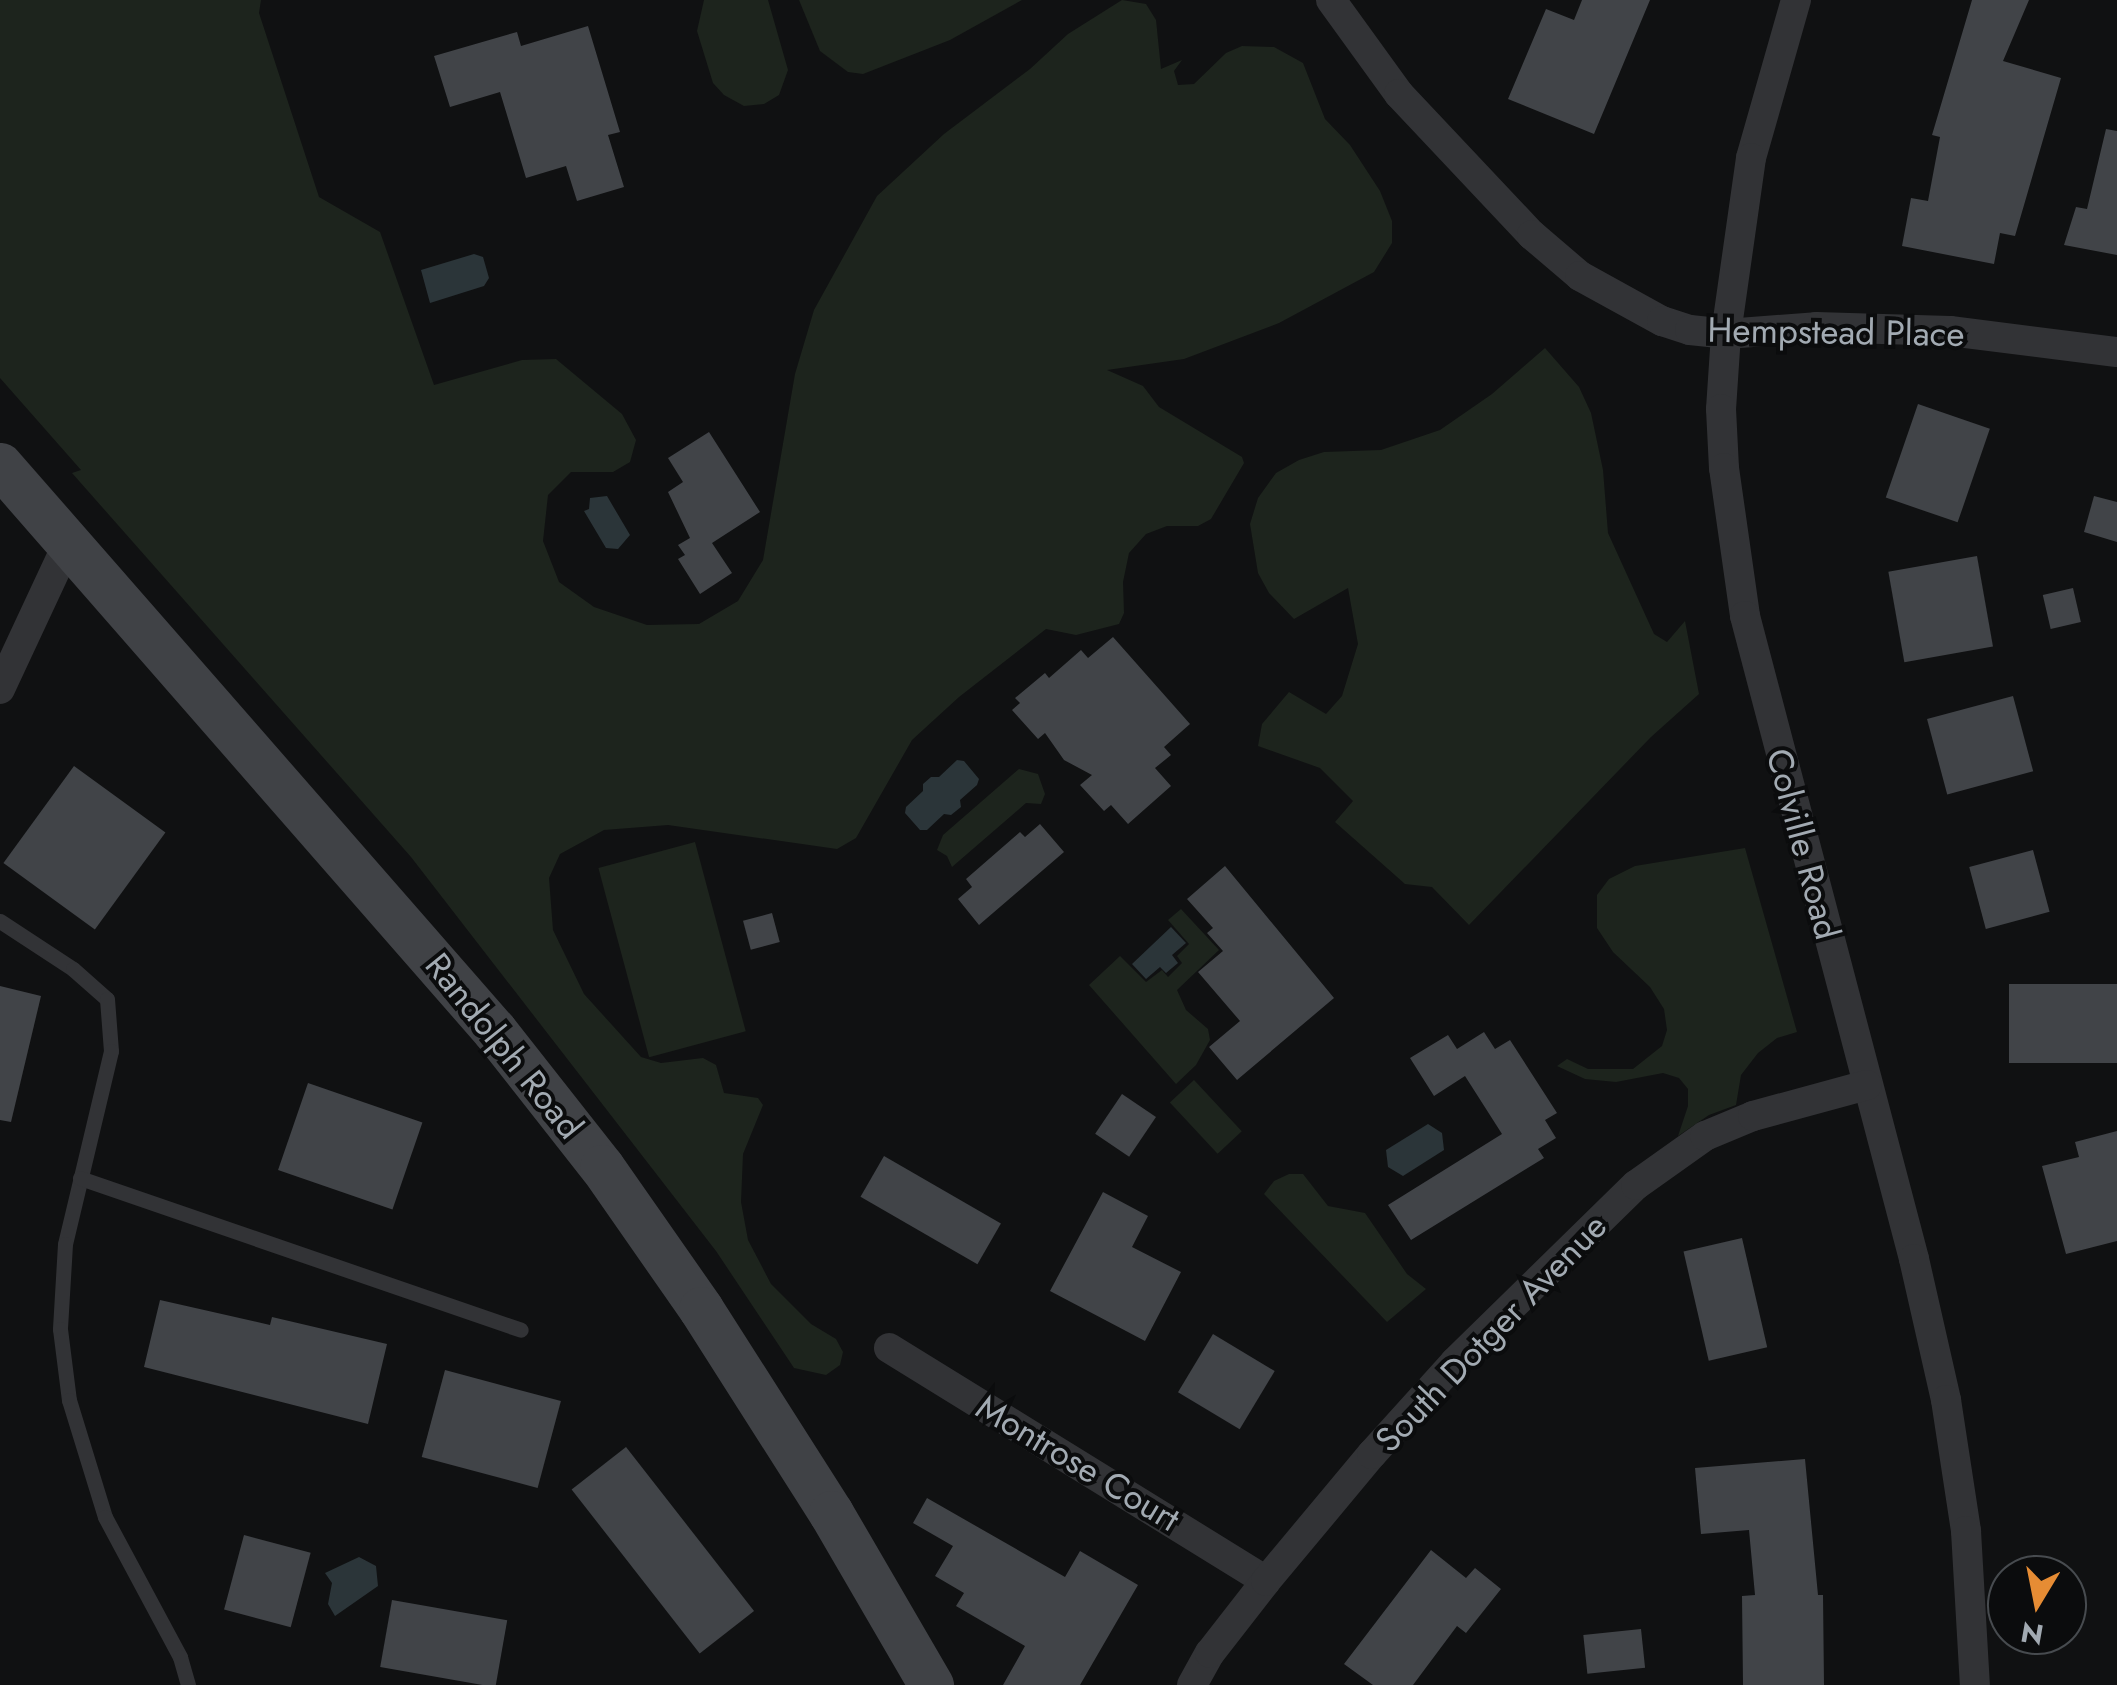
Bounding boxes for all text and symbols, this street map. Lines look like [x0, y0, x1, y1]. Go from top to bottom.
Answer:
street label: Hempstead Place [1707, 309, 1965, 355]
street label: Colville Road [1757, 744, 1849, 944]
street label: Randolph Road [416, 945, 592, 1147]
street label: South Dotger Avenue [1367, 1205, 1615, 1461]
street label: Montrose Court [969, 1386, 1187, 1540]
north arrow [1987, 1555, 2087, 1655]
text: N [2018, 1611, 2047, 1655]

